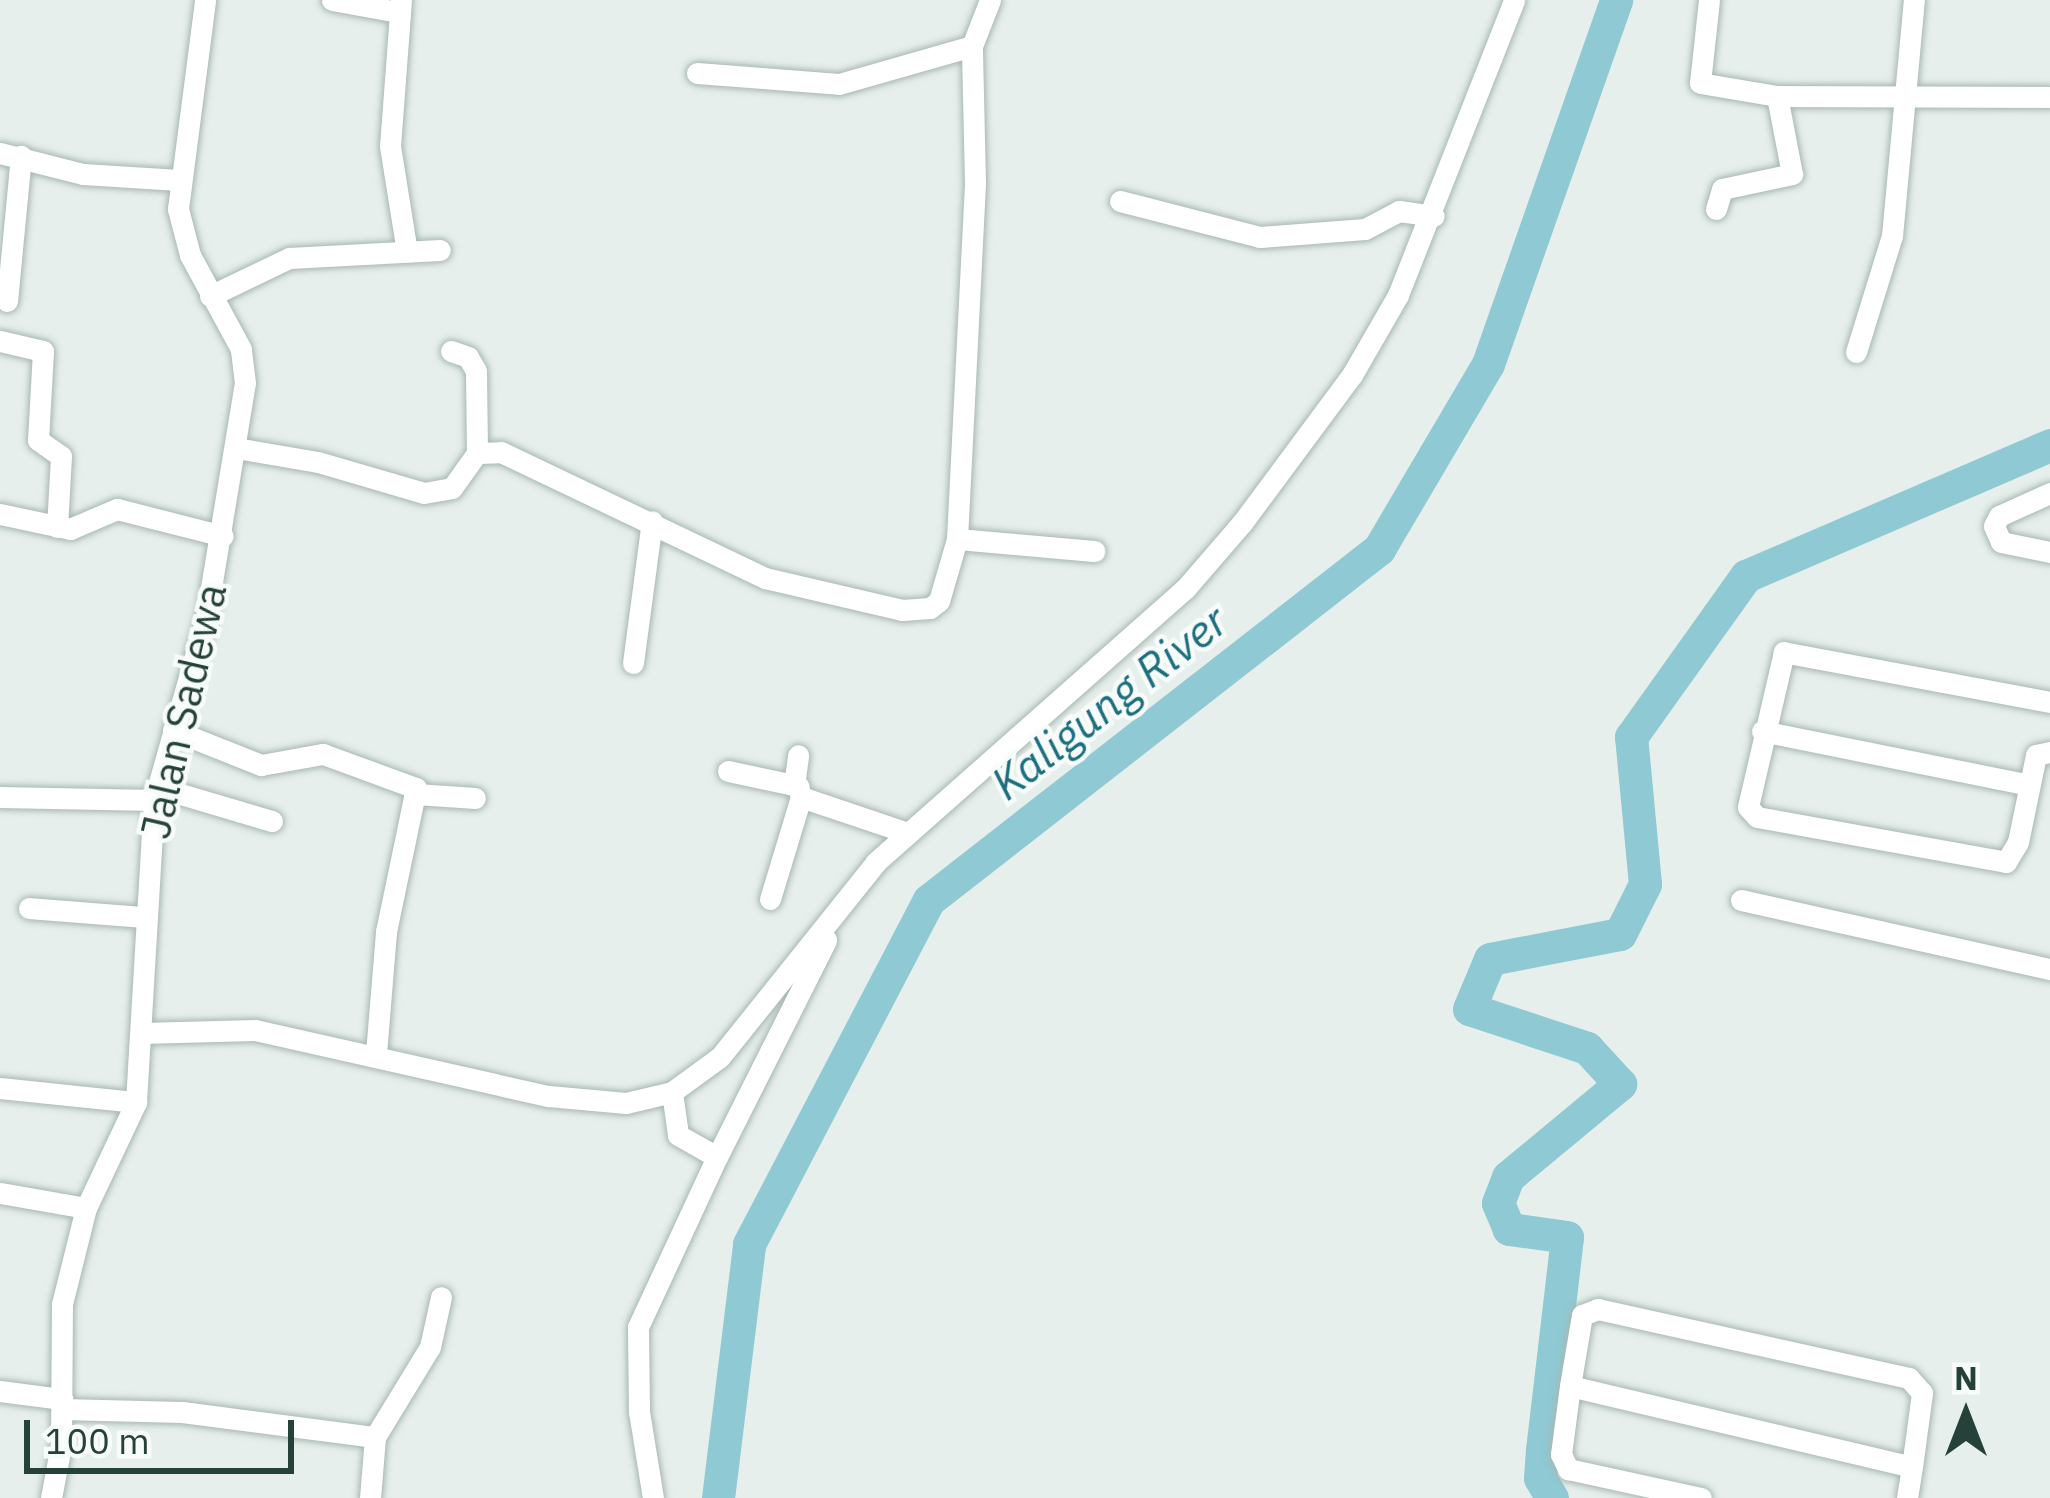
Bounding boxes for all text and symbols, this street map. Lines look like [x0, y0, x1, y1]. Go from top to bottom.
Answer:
street label: Jalan Sadewa [129, 579, 237, 843]
water label: Kaligung River [981, 593, 1237, 811]
north arrow [1906, 1354, 2026, 1474]
text: N [1954, 1356, 1978, 1399]
scale bar [30, 1396, 300, 1470]
text: 100 m [45, 1417, 150, 1464]

